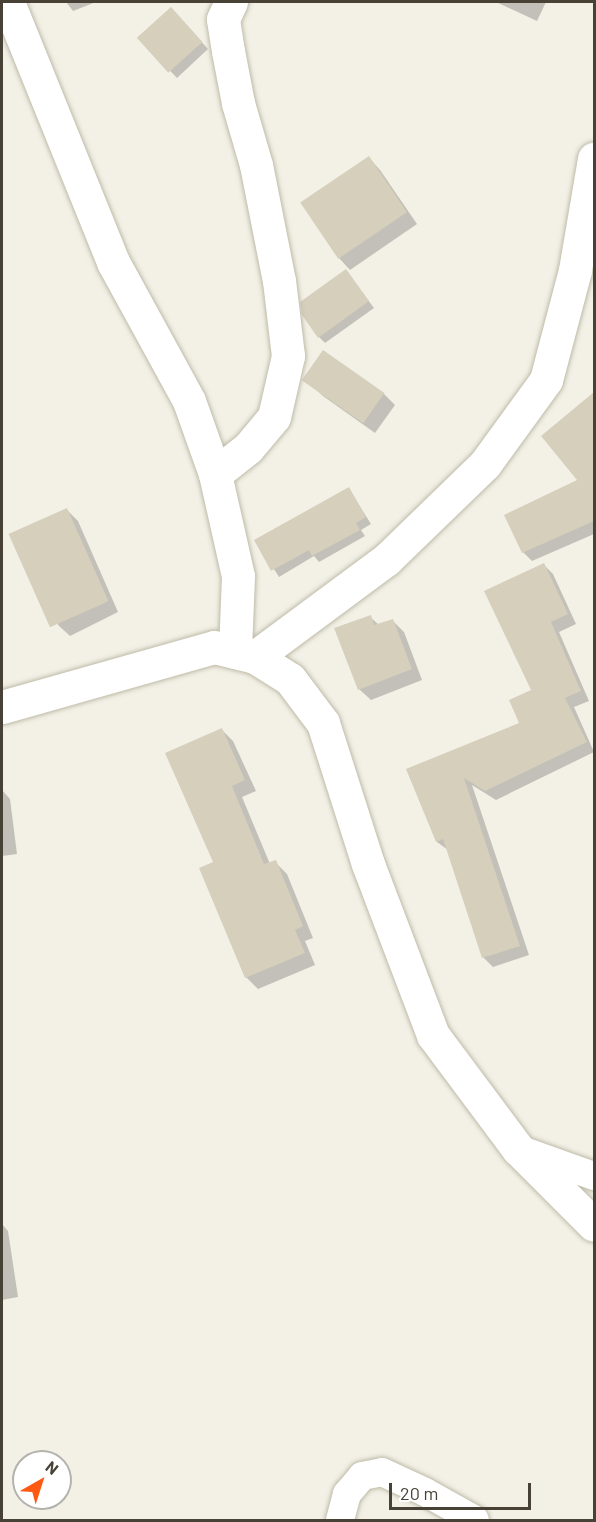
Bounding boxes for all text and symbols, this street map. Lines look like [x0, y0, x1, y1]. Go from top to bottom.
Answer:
north arrow [12, 1450, 72, 1510]
text: N [42, 1456, 62, 1478]
scale bar [392, 1471, 534, 1509]
text: 20 m [400, 1482, 438, 1504]

